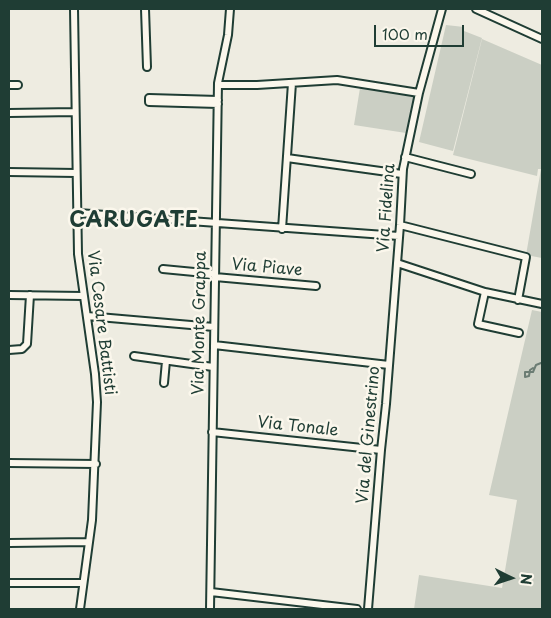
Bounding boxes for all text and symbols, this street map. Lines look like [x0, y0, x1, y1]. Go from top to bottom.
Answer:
scale bar [376, 15, 466, 47]
text: 100 m [382, 22, 428, 45]
street label: Via Fidelina [374, 163, 400, 253]
district label: CARUGATE [69, 208, 199, 234]
street label: Via Cesare Battisti [83, 250, 119, 396]
street label: Via Monte Grappa [189, 251, 211, 395]
street label: Via Piave [231, 255, 303, 281]
street label: Via del Ginestrino [353, 365, 385, 505]
street label: Via Tonale [257, 413, 339, 441]
north arrow [486, 553, 536, 603]
text: N [516, 573, 537, 585]

